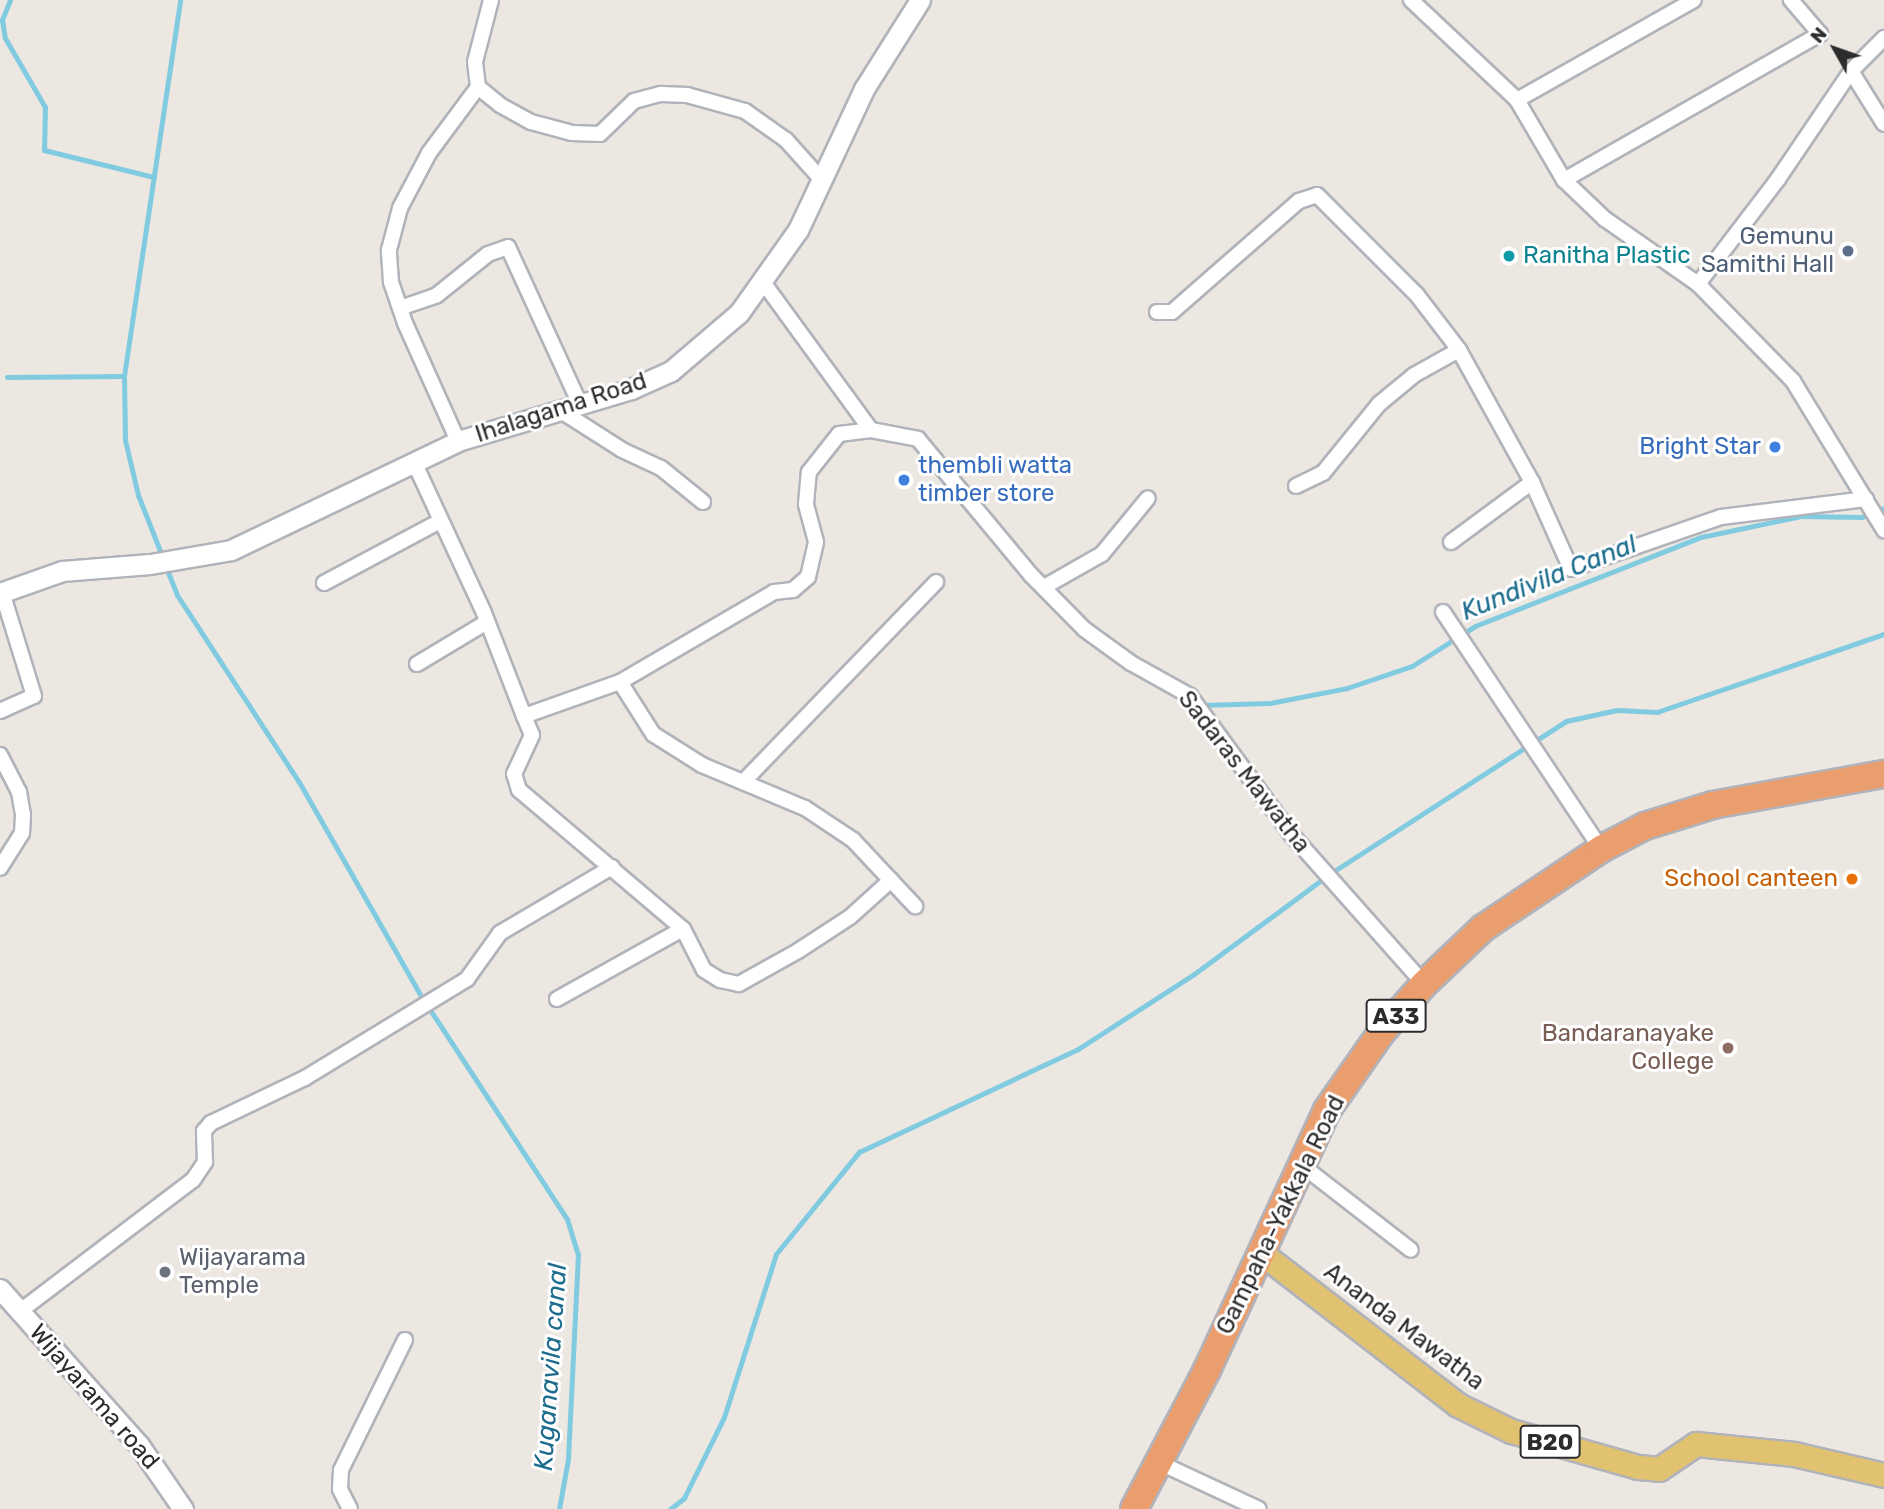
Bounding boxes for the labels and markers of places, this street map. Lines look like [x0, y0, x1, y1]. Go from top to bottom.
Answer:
place label: Gemunu Samithi Hall [1701, 223, 1834, 279]
place label: Ranitha Plastic [1523, 242, 1691, 270]
marker: Gemunu Samithi Hall [1840, 243, 1856, 259]
marker: Ranitha Plastic [1501, 248, 1517, 264]
place label: Bright Star [1639, 433, 1761, 461]
marker: Bright Star [1767, 439, 1783, 455]
place label: thembli watta timber store [918, 452, 1073, 508]
marker: thembli watta timber store [896, 472, 912, 488]
place label: School canteen [1664, 865, 1838, 893]
marker: School canteen [1844, 871, 1860, 887]
place label: Bandaranayake College [1542, 1020, 1714, 1076]
marker: Bandaranayake College [1720, 1040, 1736, 1056]
place label: Wijayarama Temple [179, 1244, 306, 1300]
marker: Wijayarama Temple [157, 1264, 173, 1280]

